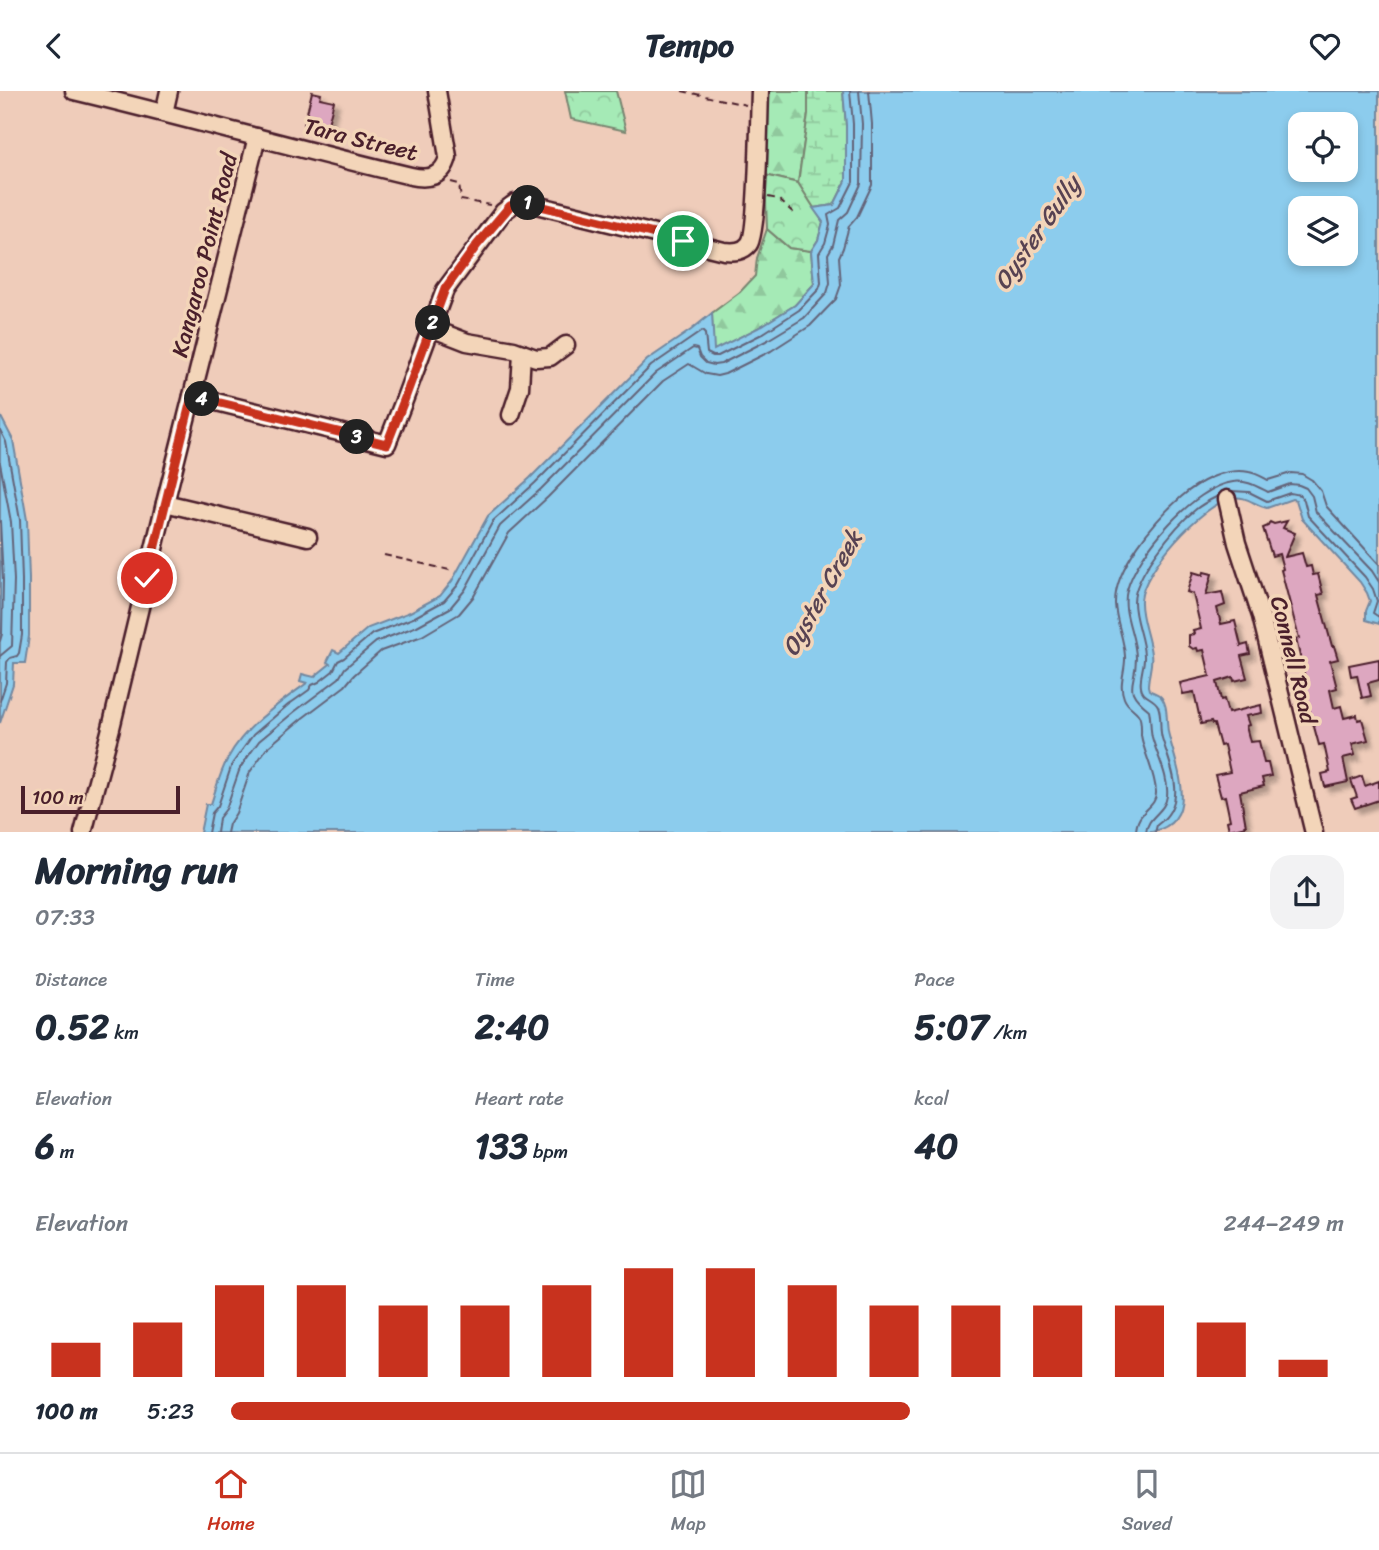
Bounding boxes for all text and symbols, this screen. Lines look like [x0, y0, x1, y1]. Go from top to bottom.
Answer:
text: Tempo [645, 17, 734, 74]
icon: back [35, 27, 73, 65]
icon: heart [1306, 27, 1344, 65]
street label: Tara Street [300, 106, 422, 173]
map controls [1288, 112, 1358, 266]
button: locate [1288, 112, 1358, 182]
street label: Kangaroo Point Road [159, 147, 250, 362]
water label: Oyster Gully [982, 164, 1094, 299]
pin: 1 [510, 185, 546, 221]
text: 1 [523, 186, 532, 219]
button: layers [1288, 196, 1358, 266]
pin [653, 211, 713, 271]
icon: arrive [664, 222, 702, 260]
pin: 2 [416, 306, 450, 341]
text: 2 [427, 306, 438, 339]
pin: 4 [184, 381, 220, 417]
text: 4 [196, 382, 207, 415]
pin: 3 [340, 419, 374, 455]
text: 3 [351, 420, 362, 453]
water label: Oyster Creek [770, 521, 875, 664]
pin [117, 548, 177, 608]
icon: check [128, 559, 166, 597]
street label: Connell Road [1258, 592, 1330, 730]
text: 100 m [32, 781, 84, 814]
scale bar [21, 783, 180, 815]
text: Morning run [35, 837, 238, 904]
button: share [1270, 855, 1344, 929]
text: 07:33 [35, 897, 95, 938]
text: Distance [35, 963, 107, 996]
text: Time [475, 963, 515, 996]
text: Pace [914, 963, 955, 996]
text: 0.52 [35, 996, 109, 1058]
text: 2:40 [475, 996, 549, 1058]
text: 5:07 [914, 996, 988, 1058]
text: km [109, 1016, 139, 1049]
text: /km [988, 1016, 1027, 1049]
text: Elevation [35, 1082, 112, 1115]
text: Heart rate [475, 1082, 564, 1115]
text: kcal [914, 1082, 949, 1115]
text: 6 [35, 1115, 55, 1177]
text: 133 [475, 1115, 528, 1177]
text: 40 [914, 1115, 958, 1177]
text: m [55, 1135, 74, 1168]
text: bpm [528, 1135, 568, 1168]
text: Elevation [35, 1203, 128, 1244]
text: 244–249 m [1224, 1203, 1344, 1244]
text: 100 m [35, 1391, 98, 1432]
text: 5:23 [147, 1391, 194, 1432]
tab: Home [207, 1465, 255, 1540]
tab: Map [669, 1465, 707, 1540]
tab: Saved [1122, 1465, 1172, 1540]

